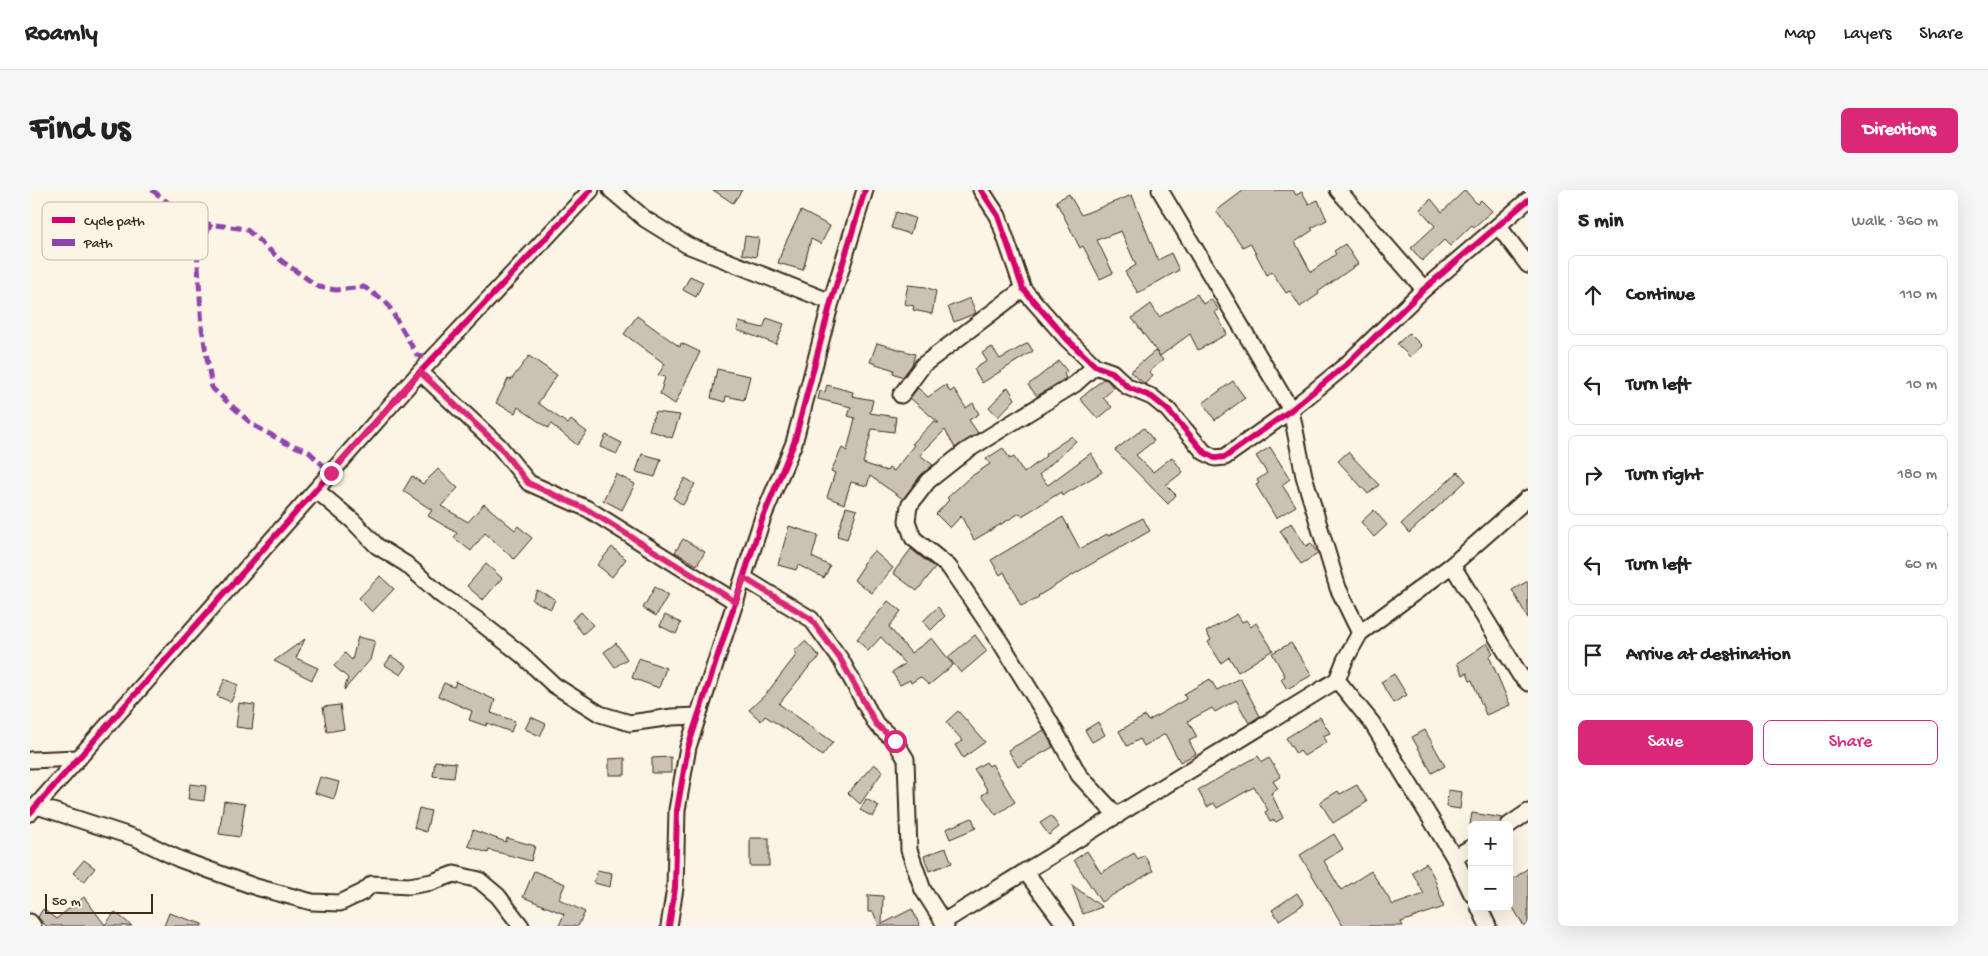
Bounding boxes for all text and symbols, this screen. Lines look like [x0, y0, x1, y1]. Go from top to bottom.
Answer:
text: Roamly [25, 20, 98, 49]
text: Map [1784, 24, 1816, 45]
text: Layers [1844, 24, 1891, 45]
text: Share [1919, 24, 1963, 45]
button: Directions [1841, 108, 1958, 153]
text: Find us [30, 110, 130, 151]
legend [42, 202, 208, 260]
text: 5 min [1578, 210, 1623, 235]
text: Walk · 360 m [1852, 213, 1938, 232]
text: Cycle path [84, 214, 145, 231]
text: Path [83, 236, 113, 253]
icon: ahead [1579, 281, 1607, 309]
text: Continue [1626, 284, 1695, 307]
text: 110 m [1900, 286, 1937, 305]
icon: left [1579, 371, 1607, 399]
text: Turn left [1626, 374, 1690, 397]
text: 10 m [1906, 376, 1937, 395]
icon: right [1579, 461, 1607, 489]
route end [320, 462, 343, 485]
text: Turn right [1626, 464, 1702, 487]
text: 180 m [1898, 466, 1937, 485]
icon: left [1579, 551, 1607, 579]
text: Turn left [1626, 554, 1690, 577]
text: 60 m [1905, 556, 1937, 575]
icon: arrive [1579, 641, 1607, 669]
text: Arrive at destination [1626, 644, 1790, 667]
button: Save [1578, 720, 1753, 765]
button: Share [1763, 720, 1938, 765]
route start [884, 730, 907, 753]
map controls [1468, 821, 1513, 911]
button: + [1468, 821, 1513, 866]
button: − [1468, 866, 1513, 911]
scale bar [45, 891, 152, 914]
text: 50 m [52, 894, 81, 911]

